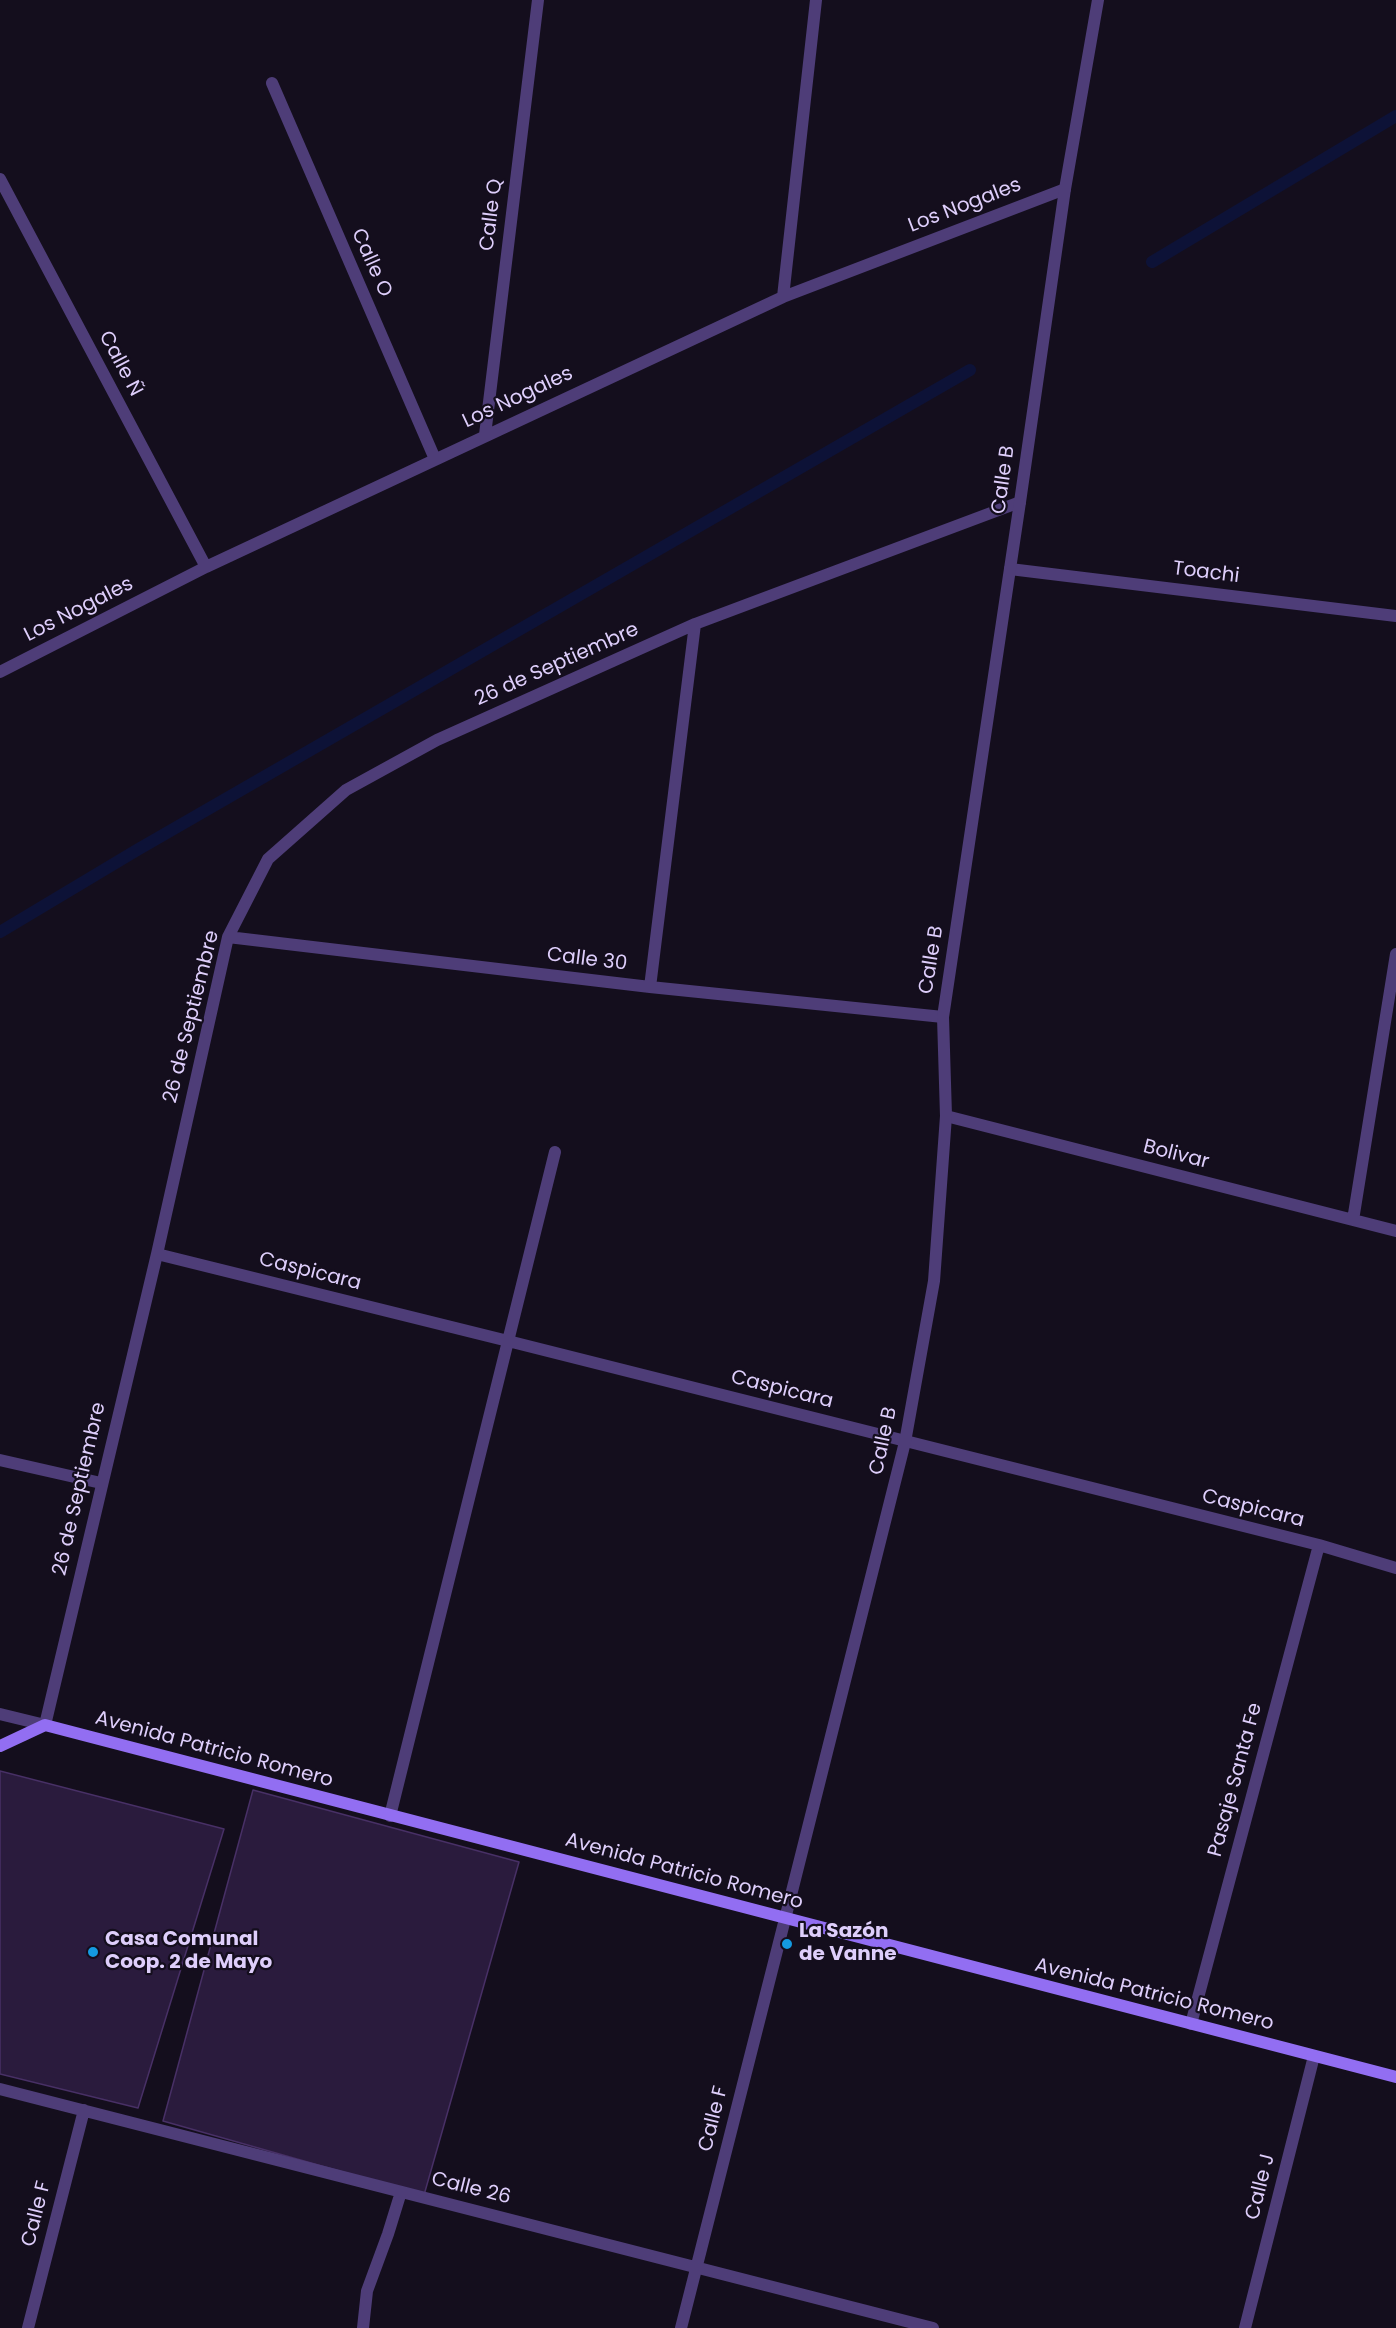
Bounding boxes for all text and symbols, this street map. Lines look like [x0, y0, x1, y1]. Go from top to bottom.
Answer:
street label: Los Nogales [905, 173, 1025, 239]
street label: Calle Q [476, 178, 508, 252]
street label: Calle O [345, 225, 397, 301]
street label: Calle Ñ [93, 327, 147, 401]
street label: Los Nogales [459, 362, 577, 434]
street label: Calle B [987, 444, 1021, 516]
street label: Toachi [1171, 557, 1241, 589]
street label: Los Nogales [21, 572, 137, 648]
street label: 26 de Septiembre [471, 618, 643, 712]
street label: Calle B [915, 924, 949, 996]
street label: 26 de Septiembre [159, 928, 225, 1106]
street label: Calle 30 [545, 943, 629, 977]
street label: Bolivar [1141, 1135, 1211, 1175]
street label: Caspicara [256, 1248, 364, 1296]
street label: Caspicara [728, 1366, 836, 1414]
street label: 26 de Septiembre [48, 1400, 112, 1578]
street label: Calle B [865, 1405, 903, 1477]
street label: Caspicara [1199, 1485, 1307, 1533]
street label: Pasaje Santa Fe [1204, 1700, 1268, 1860]
street label: Avenida Patricio Romero [92, 1707, 336, 1793]
street label: Avenida Patricio Romero [562, 1829, 806, 1915]
place label: La Sazón de Vanne [799, 1920, 897, 1967]
place label: Casa Comunal Coop. 2 de Mayo [105, 1928, 272, 1975]
marker: La Sazón de Vanne [780, 1937, 794, 1951]
marker: Casa Comunal Coop. 2 de Mayo [86, 1945, 100, 1959]
street label: Avenida Patricio Romero [1032, 1954, 1276, 2036]
street label: Calle F [694, 2084, 734, 2154]
street label: Calle J [1241, 2152, 1281, 2222]
street label: Calle 26 [429, 2168, 513, 2210]
street label: Calle F [17, 2179, 57, 2249]

